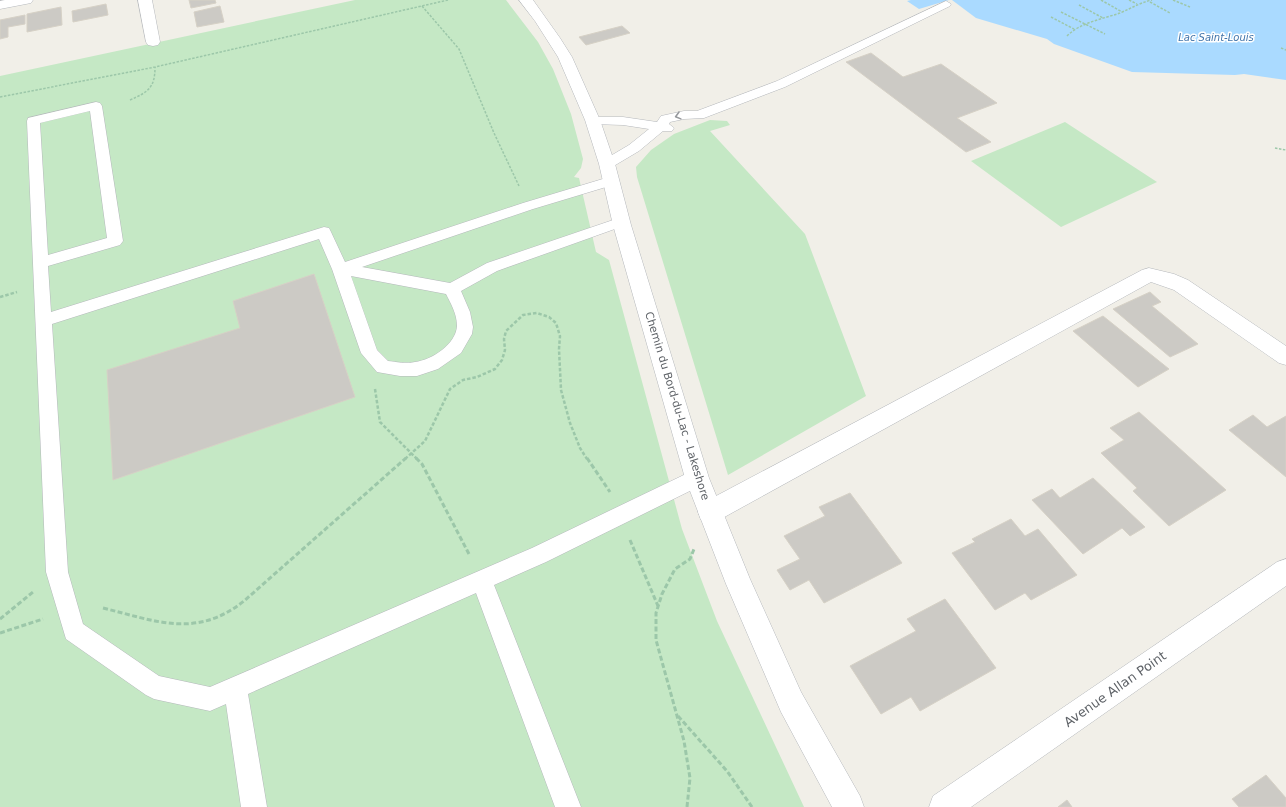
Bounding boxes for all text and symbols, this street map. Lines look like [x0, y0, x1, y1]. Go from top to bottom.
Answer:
water label: Lac Saint-Louis [1178, 32, 1254, 43]
one-way arrow [674, 112, 681, 120]
street label: Chemin du Bord-du-Lac - Lakeshore [642, 310, 712, 502]
street label: Avenue Allan Point [1061, 648, 1169, 730]

